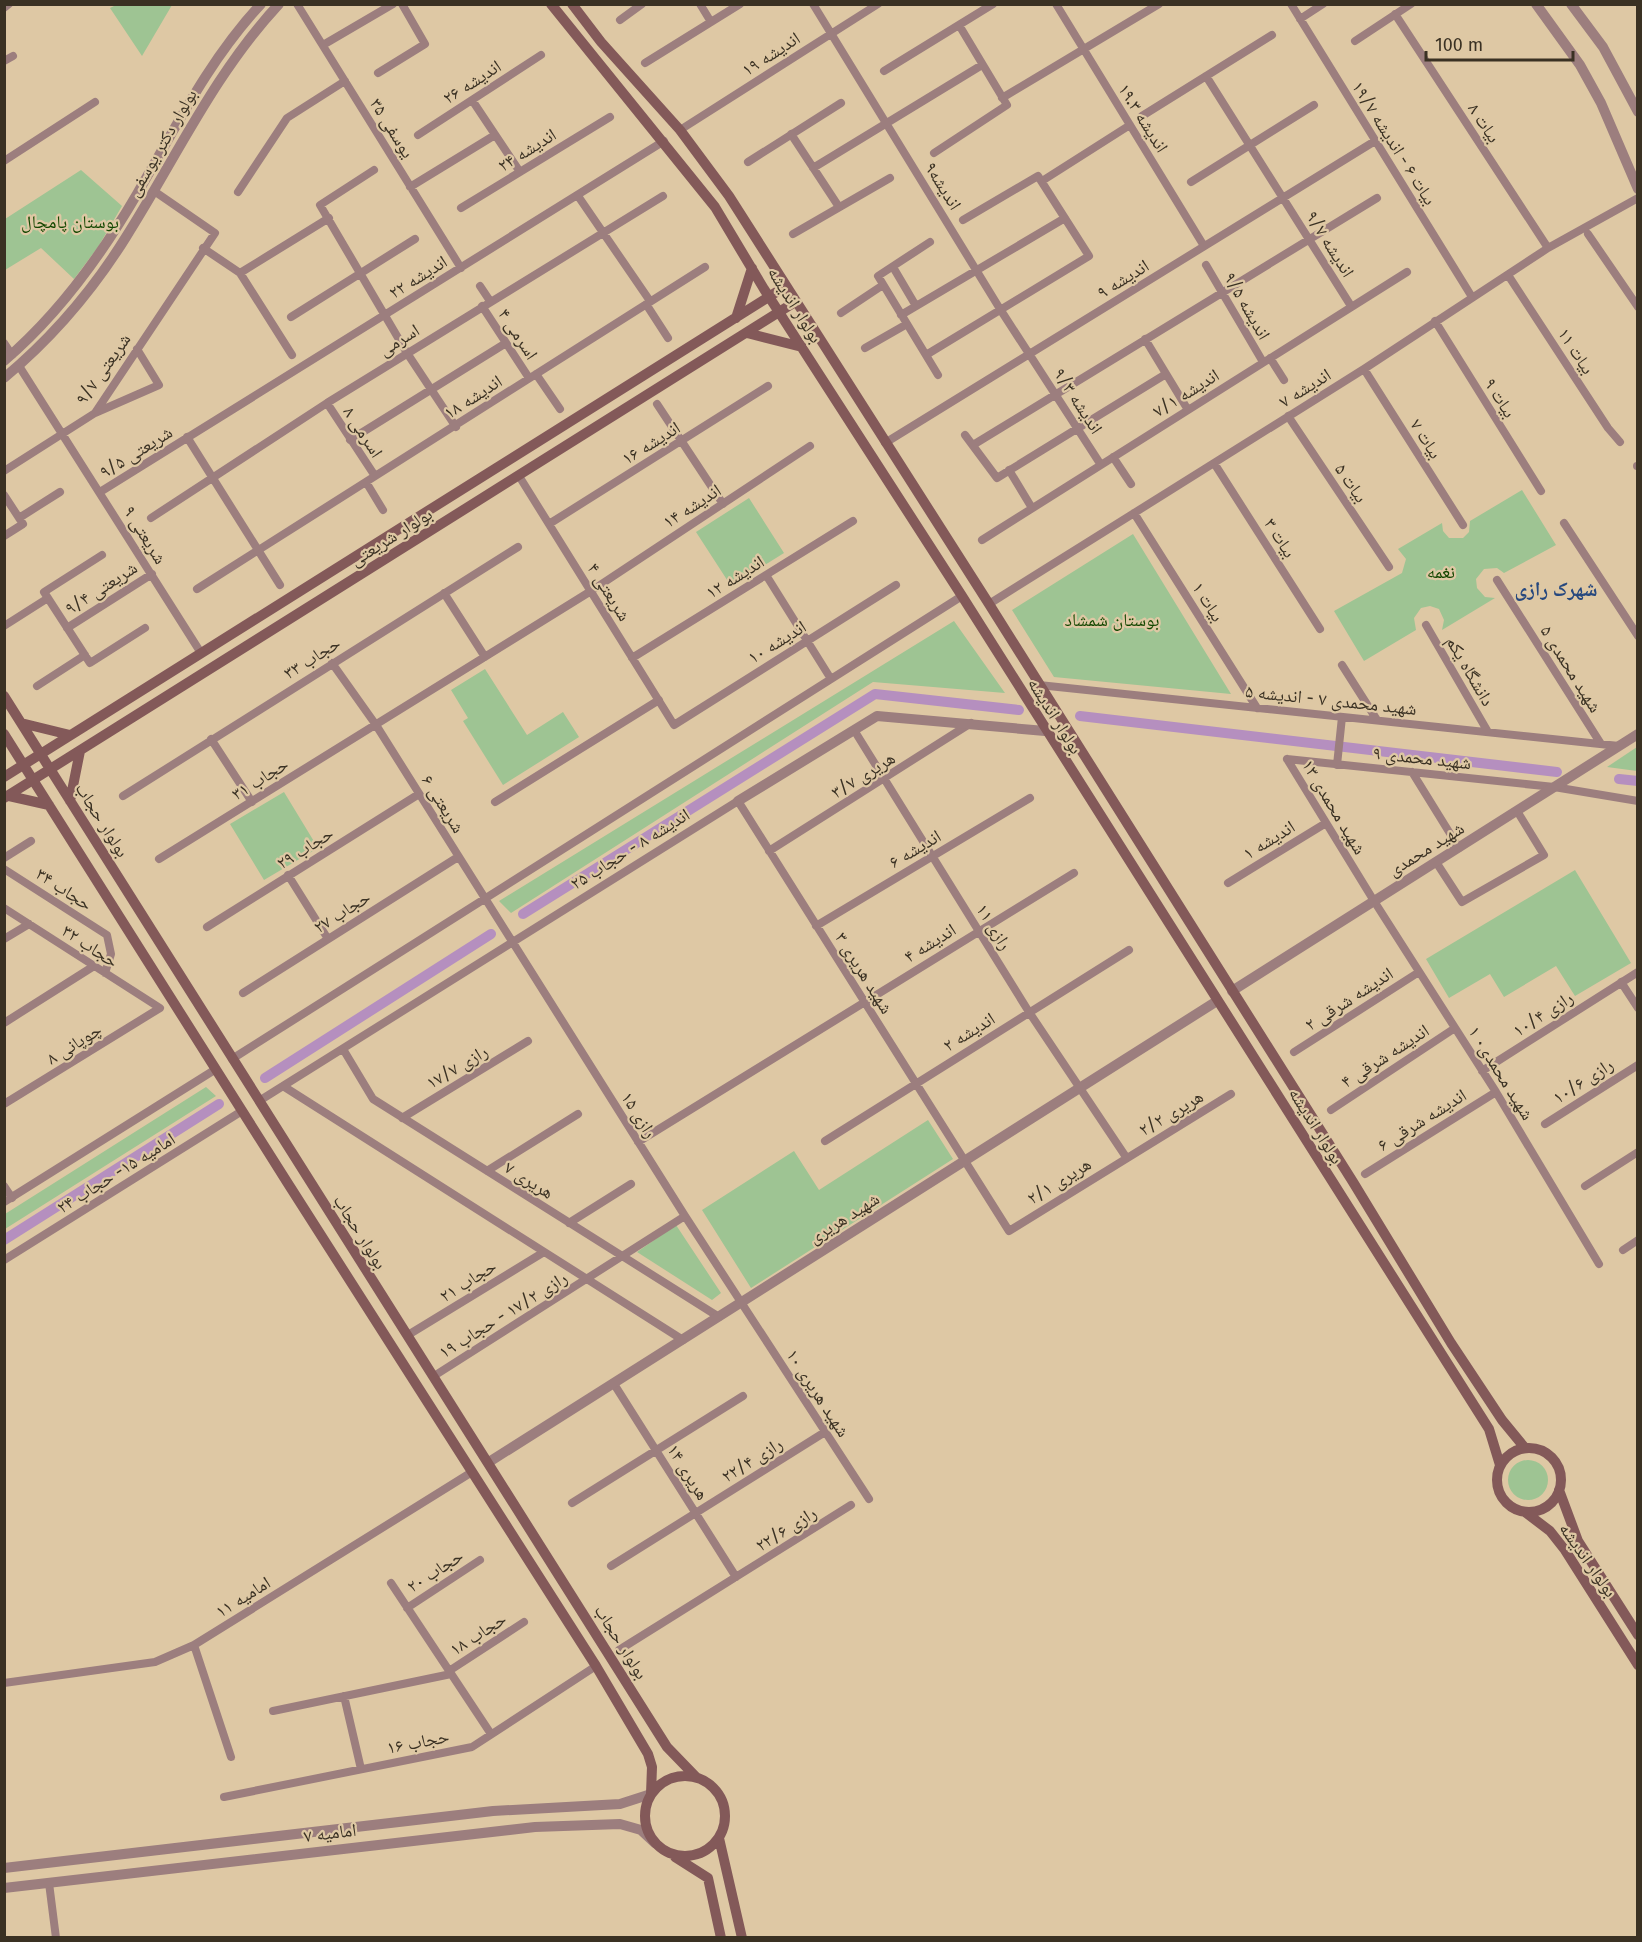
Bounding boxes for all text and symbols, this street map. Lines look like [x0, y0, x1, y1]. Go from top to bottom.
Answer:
scale bar [1426, 24, 1573, 62]
street label: اندیشه ۱۹ [738, 27, 804, 81]
text: 100 m [1435, 34, 1483, 56]
street label: اندیشه ۲۶ [439, 55, 505, 109]
street label: بیات ۶ - اندیشه ۱۹/۷ [1347, 77, 1441, 209]
street label: اندیشه ۱۹.۳ [1113, 79, 1173, 157]
street label: بولوار دکتر یوسفی [122, 85, 202, 201]
street label: یوسفی ۳۵ [365, 94, 419, 162]
street label: بیات ۸ [1463, 99, 1505, 147]
street label: اندیشه ۲۴ [494, 123, 560, 177]
street label: اندیشه۹ [920, 158, 966, 214]
street label: اندیشه ۹/۷ [1301, 207, 1359, 281]
park label: بوستان پامچال [21, 211, 119, 233]
street label: اندیشه ۲۲ [385, 250, 451, 304]
street label: اندیشه ۹ [1093, 255, 1153, 303]
street label: بولوار اندیشه [763, 263, 827, 347]
street label: اندیشه ۹/۵ [1219, 268, 1275, 344]
street label: اسرمی ۴ [493, 304, 543, 364]
street label: اسرمی [375, 319, 423, 361]
street label: بیات ۱۱ [1553, 324, 1599, 378]
street label: شریعتی ۹/۷ [71, 329, 135, 409]
street label: اندیشه ۹/۳ [1049, 364, 1107, 438]
street label: اندیشه ۷/۱ [1149, 364, 1223, 422]
street label: اندیشه ۷ [1275, 364, 1335, 412]
street label: اندیشه ۱۸ [440, 370, 506, 424]
street label: بیات ۹ [1479, 374, 1521, 422]
street label: اسرمی ۸ [338, 402, 388, 462]
street label: بیات ۷ [1405, 415, 1447, 463]
street label: اندیشه ۱۶ [618, 416, 684, 470]
street label: شریعتی ۹/۵ [95, 421, 177, 483]
street label: بیات ۵ [1330, 459, 1372, 507]
street label: اندیشه ۱۴ [659, 479, 725, 533]
street label: شریعتی ۹ [119, 502, 171, 568]
street label: بولوار شریعتی [346, 503, 436, 571]
street label: بیات ۳ [1259, 514, 1301, 562]
street label: اندیشه ۱۲ [702, 550, 768, 604]
street label: شریعتی ۹/۴ [61, 556, 141, 620]
street label: شریعتی ۴ [583, 559, 635, 625]
park label: نغمه [1427, 561, 1455, 583]
district label: شهرک رازی [1515, 577, 1597, 601]
street label: بیات ۱ [1187, 578, 1229, 626]
park label: بوستان شمشاد [1065, 609, 1159, 631]
street label: اندیشه ۱۰ [744, 615, 810, 669]
street label: شهید محمدی ۵ [1536, 621, 1606, 717]
street label: حجاب ۳۳ [280, 632, 344, 684]
street label: دانشگاه یکم [1440, 632, 1499, 711]
street label: بولوار اندیشه [1023, 674, 1087, 758]
street label: شهید محمدی ۷ - اندیشه ۵ [1244, 680, 1418, 720]
street label: شهید محمدی ۹ [1372, 742, 1472, 774]
street label: هریری ۳/۷ [827, 747, 899, 803]
street label: حجاب ۳۱ [228, 753, 292, 805]
street label: شهید محمدی ۱۳ [1297, 756, 1371, 858]
street label: شریعتی ۶ [417, 771, 469, 837]
street label: بولوار حجاب [71, 779, 133, 861]
street label: اندیشه ۸ - حجاب ۲۵ [566, 804, 694, 894]
street label: اندیشه ۱ [1239, 816, 1299, 864]
street label: شهید محمدی [1384, 817, 1468, 881]
street label: حجاب ۲۹ [273, 822, 337, 874]
street label: اندیشه ۶ [885, 825, 945, 873]
street label: حجاب ۳۴ [32, 863, 96, 915]
street label: حجاب ۲۷ [310, 886, 374, 938]
street label: رازی ۱۱ [971, 900, 1017, 954]
street label: اندیشه ۴ [900, 919, 960, 967]
street label: حجاب ۳۲ [58, 920, 122, 972]
street label: شهید هریری ۳ [830, 928, 898, 1018]
street label: اندیشه شرقی ۲ [1301, 962, 1397, 1036]
street label: رازی ۱۰/۴ [1509, 986, 1577, 1042]
street label: اندیشه ۲ [939, 1008, 999, 1056]
street label: چوپانی ۸ [42, 1019, 106, 1070]
street label: اندیشه شرقی ۴ [1337, 1019, 1433, 1093]
street label: شهید محمدی۰ ۱ [1463, 1022, 1539, 1124]
street label: رازی ۱۷/۷ [422, 1040, 492, 1094]
street label: رازی ۱۰/۶ [1549, 1053, 1617, 1109]
street label: بولوار اندیشه [1284, 1084, 1348, 1168]
street label: اندیشه شرقی ۶ [1373, 1084, 1471, 1156]
street label: هریری ۲/۲ [1135, 1085, 1207, 1141]
street label: رازی ۱۵ [616, 1088, 662, 1142]
street label: امامیه ۱۵- حجاب ۲۴ [53, 1128, 179, 1218]
street label: هریری ۲/۱ [1023, 1153, 1095, 1209]
street label: هریری ۷ [500, 1156, 558, 1204]
street label: شهید هریری [804, 1188, 884, 1248]
street label: بولوار حجاب [329, 1191, 391, 1273]
street label: حجاب ۲۱ [436, 1255, 500, 1307]
street label: رازی ۱۷/۲ - حجاب ۱۹ [435, 1267, 571, 1363]
street label: شهید هریری ۱۰ [781, 1345, 855, 1441]
street label: رازی ۲۲/۴ [717, 1433, 787, 1487]
street label: هریری ۱۴ [662, 1440, 714, 1504]
street label: رازی ۲۲/۶ [751, 1502, 821, 1556]
street label: بولوار اندیشه [1554, 1519, 1622, 1601]
street label: حجاب ۲۰ [403, 1545, 467, 1597]
street label: امامیه ۱۱ [211, 1572, 275, 1622]
street label: بولوار حجاب [590, 1601, 652, 1683]
street label: حجاب ۱۸ [446, 1608, 510, 1660]
street label: حجاب ۱۶ [385, 1725, 451, 1759]
street label: امامیه ۷ [302, 1819, 358, 1847]

